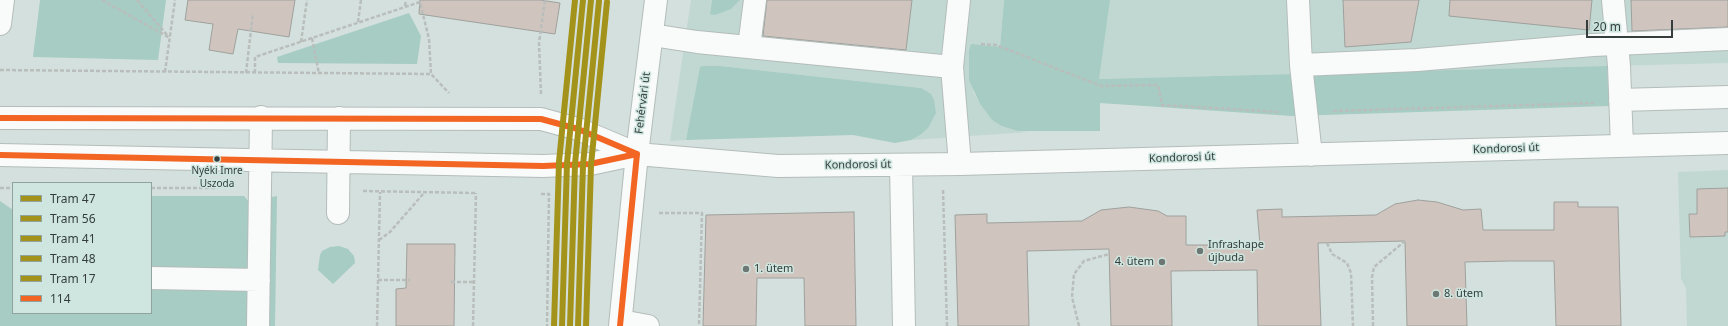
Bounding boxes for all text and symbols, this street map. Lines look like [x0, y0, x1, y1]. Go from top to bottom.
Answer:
scale bar [1588, 12, 1675, 38]
text: 20 m [1593, 18, 1621, 35]
street label: Fehérvári út [633, 71, 653, 135]
street label: Kondorosi út [1473, 141, 1539, 157]
street label: Kondorosi út [1149, 150, 1215, 166]
marker: Nyéki Imre Uszoda [212, 154, 222, 164]
street label: Kondorosi út [825, 158, 891, 172]
place label: Nyéki Imre Uszoda [191, 165, 243, 188]
legend [12, 182, 152, 314]
text: Tram 47 [50, 190, 96, 207]
text: Tram 56 [50, 210, 96, 227]
text: Tram 41 [50, 230, 96, 247]
place label: Infrashape újbuda [1208, 238, 1264, 264]
marker: Infrashape újbuda [1195, 246, 1205, 256]
text: Tram 48 [50, 250, 96, 267]
place label: 4. ütem [1115, 255, 1154, 269]
marker: 4. ütem [1157, 257, 1167, 267]
place label: 1. ütem [754, 262, 793, 276]
marker: 1. ütem [741, 264, 751, 274]
text: Tram 17 [50, 270, 96, 287]
place label: 8. ütem [1444, 287, 1483, 301]
marker: 8. ütem [1431, 289, 1441, 299]
text: 114 [50, 290, 71, 307]

